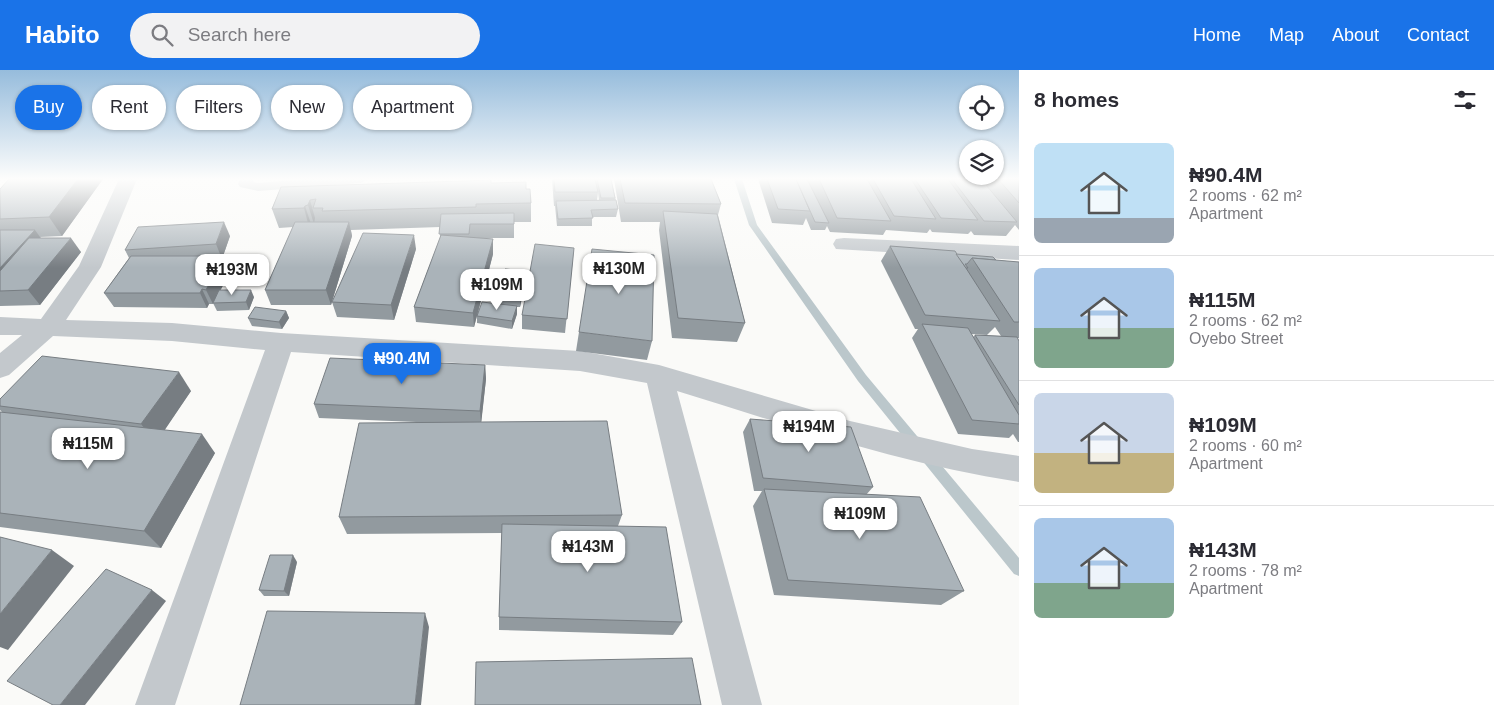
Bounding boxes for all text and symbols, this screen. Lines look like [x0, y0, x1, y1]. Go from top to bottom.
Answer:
search box [130, 13, 480, 58]
text: Habito [25, 21, 100, 48]
icon: search [148, 21, 176, 49]
text: Search here [188, 24, 291, 45]
text: Home [1193, 25, 1241, 45]
text: Map [1269, 25, 1304, 45]
text: About [1332, 25, 1379, 45]
text: Contact [1407, 25, 1469, 45]
chip: Buy [15, 85, 82, 130]
chip: Rent [92, 85, 166, 130]
chip: Filters [176, 85, 261, 130]
chip: New [271, 85, 343, 130]
chip: Apartment [353, 85, 472, 130]
map controls [959, 85, 1004, 185]
button: locate [959, 85, 1004, 130]
icon: filters [1451, 86, 1479, 114]
text: 8 homes [1034, 88, 1119, 111]
button: layers [959, 140, 1004, 185]
icon: home [1074, 163, 1134, 223]
text: ₦90.4M [1189, 163, 1263, 186]
text: 2 rooms · 62 m² [1189, 187, 1302, 204]
text: Apartment [1189, 205, 1263, 222]
pin: ₦130M [584, 252, 654, 295]
pin: ₦193M [197, 254, 267, 296]
text: ₦130M [593, 260, 645, 277]
text: ₦193M [206, 261, 258, 278]
pin: ₦109M [462, 268, 532, 311]
text: ₦109M [471, 276, 523, 293]
icon: home [1074, 288, 1134, 348]
text: ₦115M [1189, 288, 1256, 311]
text: 2 rooms · 62 m² [1189, 312, 1302, 329]
text: Oyebo Street [1189, 330, 1283, 347]
pin: ₦90.4M [361, 342, 443, 385]
text: ₦90.4M [374, 350, 430, 367]
pin: ₦194M [774, 410, 844, 453]
icon: home [1074, 413, 1134, 473]
text: ₦109M [1189, 413, 1257, 436]
text: ₦194M [783, 418, 835, 435]
pin: ₦115M [53, 428, 123, 470]
text: ₦115M [63, 435, 113, 452]
text: 2 rooms · 60 m² [1189, 437, 1302, 454]
text: Apartment [1189, 455, 1263, 472]
pin: ₦109M [825, 498, 895, 540]
text: ₦109M [834, 505, 886, 522]
pin: ₦143M [553, 530, 623, 573]
text: ₦143M [562, 538, 614, 555]
icon: home [1074, 538, 1134, 598]
text: ₦143M [1189, 538, 1257, 561]
text: 2 rooms · 78 m² [1189, 562, 1302, 579]
text: Apartment [1189, 580, 1263, 597]

